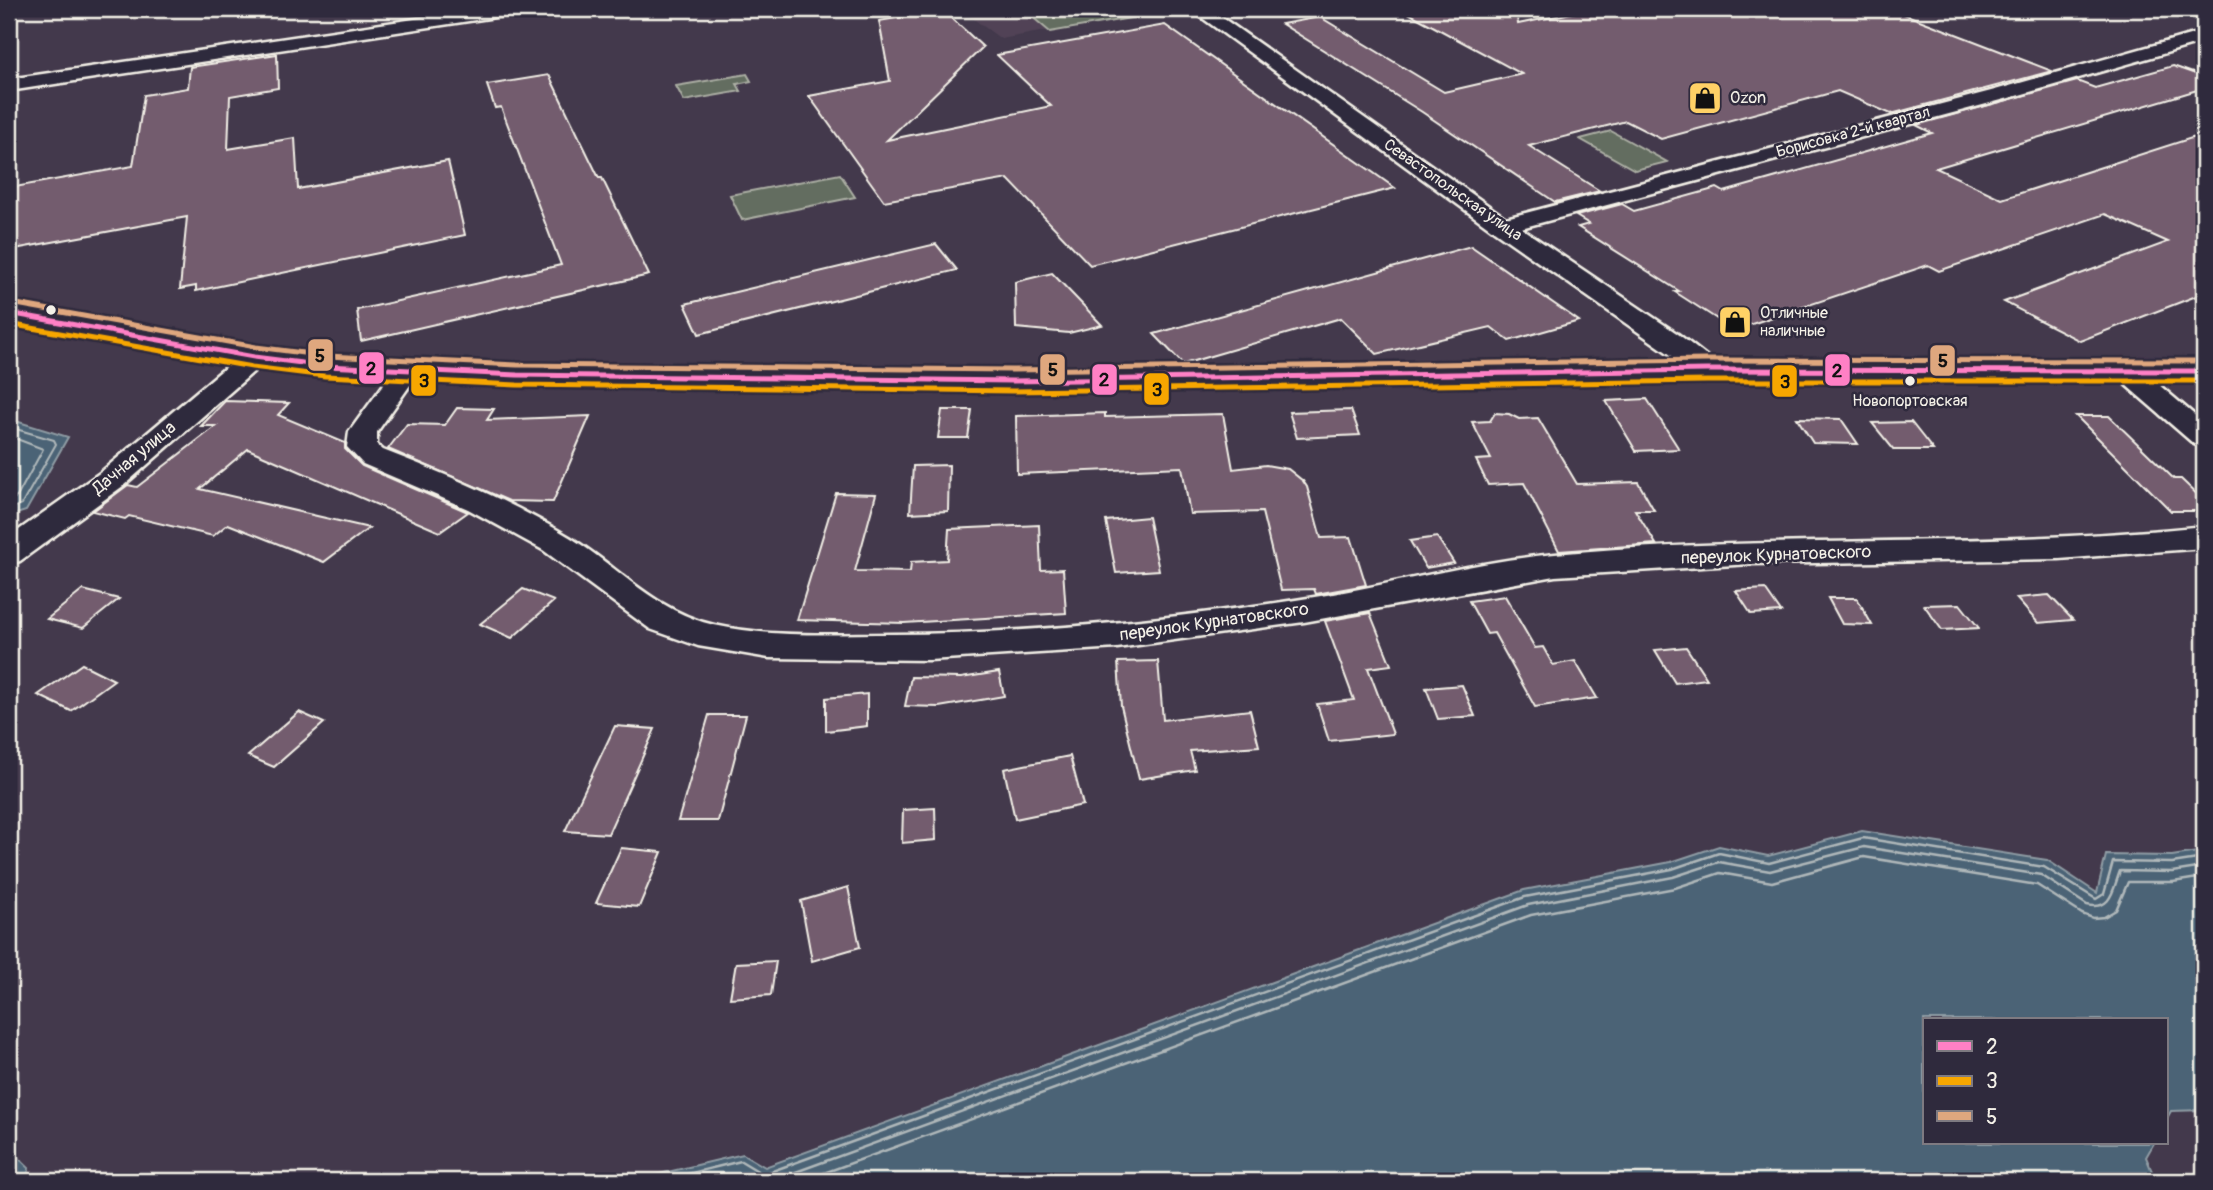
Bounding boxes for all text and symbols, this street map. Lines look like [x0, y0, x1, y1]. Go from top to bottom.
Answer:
shop icon: Ozon [1686, 79, 1724, 117]
place label: Ozon [1730, 88, 1766, 108]
street label: Борисовка 2-й квартал [1774, 102, 1932, 162]
street label: Севастопольская улица [1380, 135, 1526, 245]
unlabelled marker [44, 303, 58, 317]
shop icon: Отличные наличные [1716, 303, 1754, 341]
place label: Отличные наличные [1760, 303, 1828, 341]
line badge: 5 [307, 338, 334, 372]
text: 5 [315, 344, 325, 368]
line badge: 5 [1929, 344, 1956, 377]
text: 5 [1938, 349, 1948, 373]
line badge: 2 [358, 351, 385, 385]
line badge: 5 [1039, 353, 1066, 386]
line badge: 2 [1824, 353, 1851, 387]
text: 2 [366, 357, 377, 381]
text: 5 [1048, 358, 1058, 382]
text: 2 [1832, 359, 1843, 383]
line badge: 2 [1091, 363, 1118, 396]
line badge: 3 [410, 364, 437, 397]
line badge: 3 [1771, 364, 1798, 398]
text: 2 [1099, 368, 1110, 392]
text: 3 [419, 369, 429, 393]
text: 3 [1780, 370, 1790, 394]
line badge: 3 [1143, 372, 1170, 406]
marker: Новопортовская [1903, 374, 1917, 388]
text: 3 [1152, 378, 1162, 402]
place label: Новопортовская [1852, 391, 1968, 411]
street label: Дачная улица [86, 416, 181, 500]
street label: переулок Курнатовского [1680, 540, 1872, 570]
street label: переулок Курнатовского [1118, 597, 1310, 647]
legend [1923, 1018, 2168, 1144]
text: 2 [1986, 1034, 1998, 1061]
text: 3 [1986, 1068, 1998, 1095]
text: 5 [1986, 1104, 1997, 1131]

